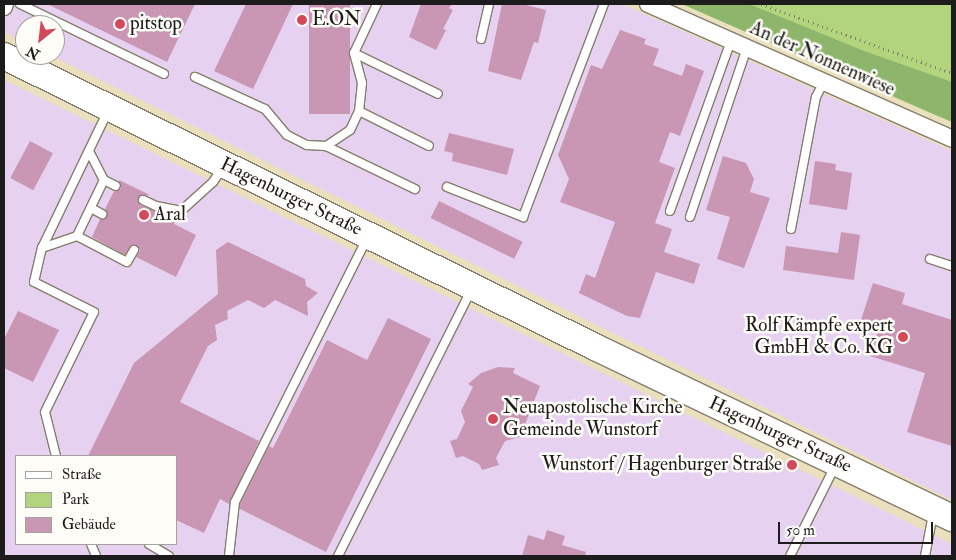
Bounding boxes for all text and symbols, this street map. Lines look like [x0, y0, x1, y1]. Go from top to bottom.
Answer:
place label: E.ON [312, 9, 361, 31]
place label: pitstop [130, 13, 182, 35]
marker: E.ON [296, 14, 308, 26]
north arrow [15, 15, 65, 65]
street label: An der Nonnenwiese [746, 17, 898, 101]
marker: pitstop [114, 18, 126, 30]
text: N [23, 42, 43, 63]
street label: Hagenburger Straße [216, 153, 366, 241]
place label: Aral [154, 204, 186, 226]
marker: Aral [138, 209, 150, 221]
place label: Rolf Kämpfe expert GmbH & Co. KG [745, 315, 893, 359]
marker: Rolf Kämpfe expert GmbH & Co. KG [897, 331, 909, 343]
street label: Hagenburger Straße [705, 392, 855, 478]
place label: Neuapostolische Kirche Gemeinde Wunstorf [503, 397, 683, 441]
marker: Neuapostolische Kirche Gemeinde Wunstorf [487, 413, 499, 425]
place label: Wunstorf / Hagenburger Straße [542, 454, 782, 476]
legend [15, 455, 178, 545]
marker: Wunstorf / Hagenburger Straße [786, 459, 798, 471]
text: Straße [62, 465, 101, 484]
text: Park [62, 490, 89, 509]
scale bar [781, 512, 936, 544]
text: Gebäude [62, 515, 116, 534]
text: 50 m [786, 521, 815, 540]

